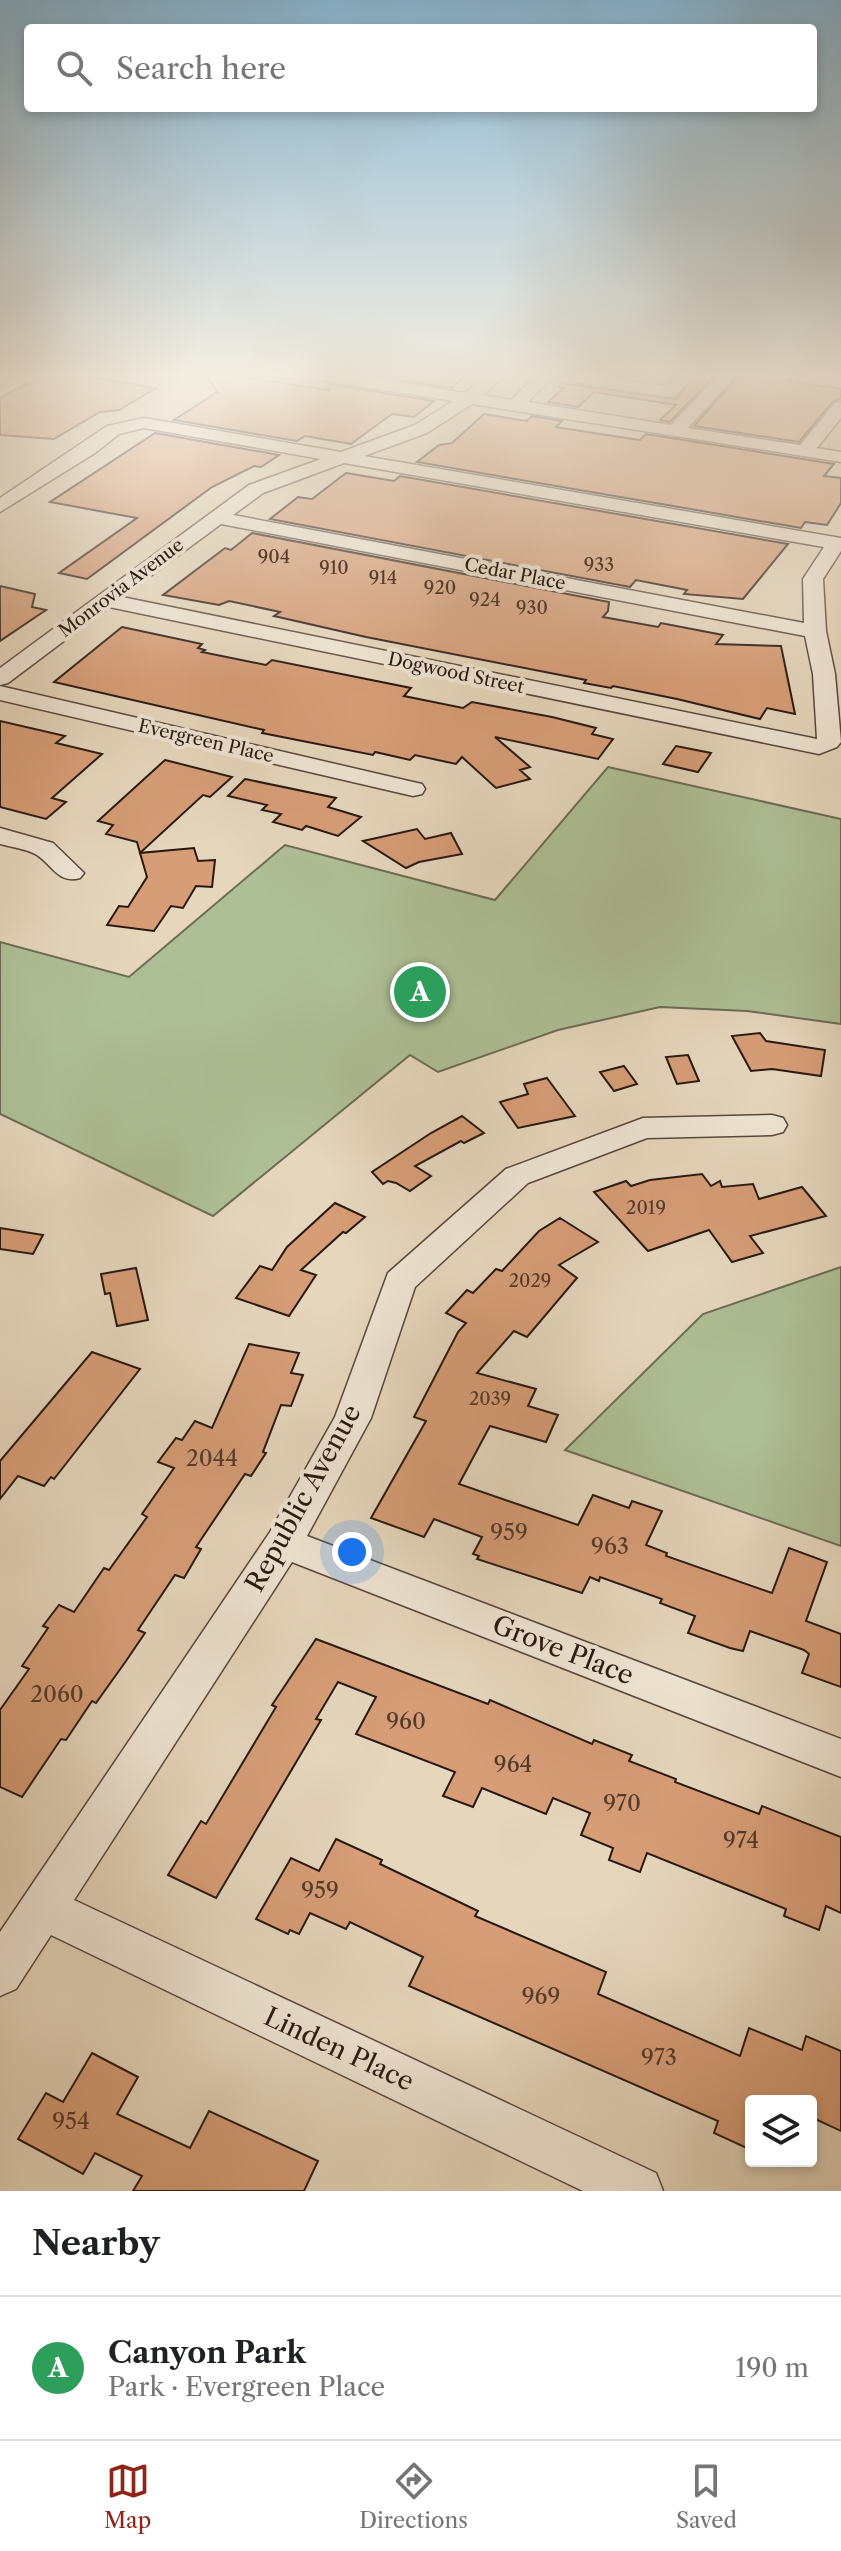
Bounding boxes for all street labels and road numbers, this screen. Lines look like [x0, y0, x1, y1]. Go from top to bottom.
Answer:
street label: Monrovia Avenue [54, 534, 188, 642]
street label: Cedar Place [462, 553, 568, 595]
street label: Dogwood Street [386, 648, 527, 698]
street label: Evergreen Place [136, 715, 276, 767]
street label: Republic Avenue [238, 1399, 368, 1597]
street label: Grove Place [488, 1608, 638, 1692]
street label: Linden Place [259, 2000, 419, 2098]

